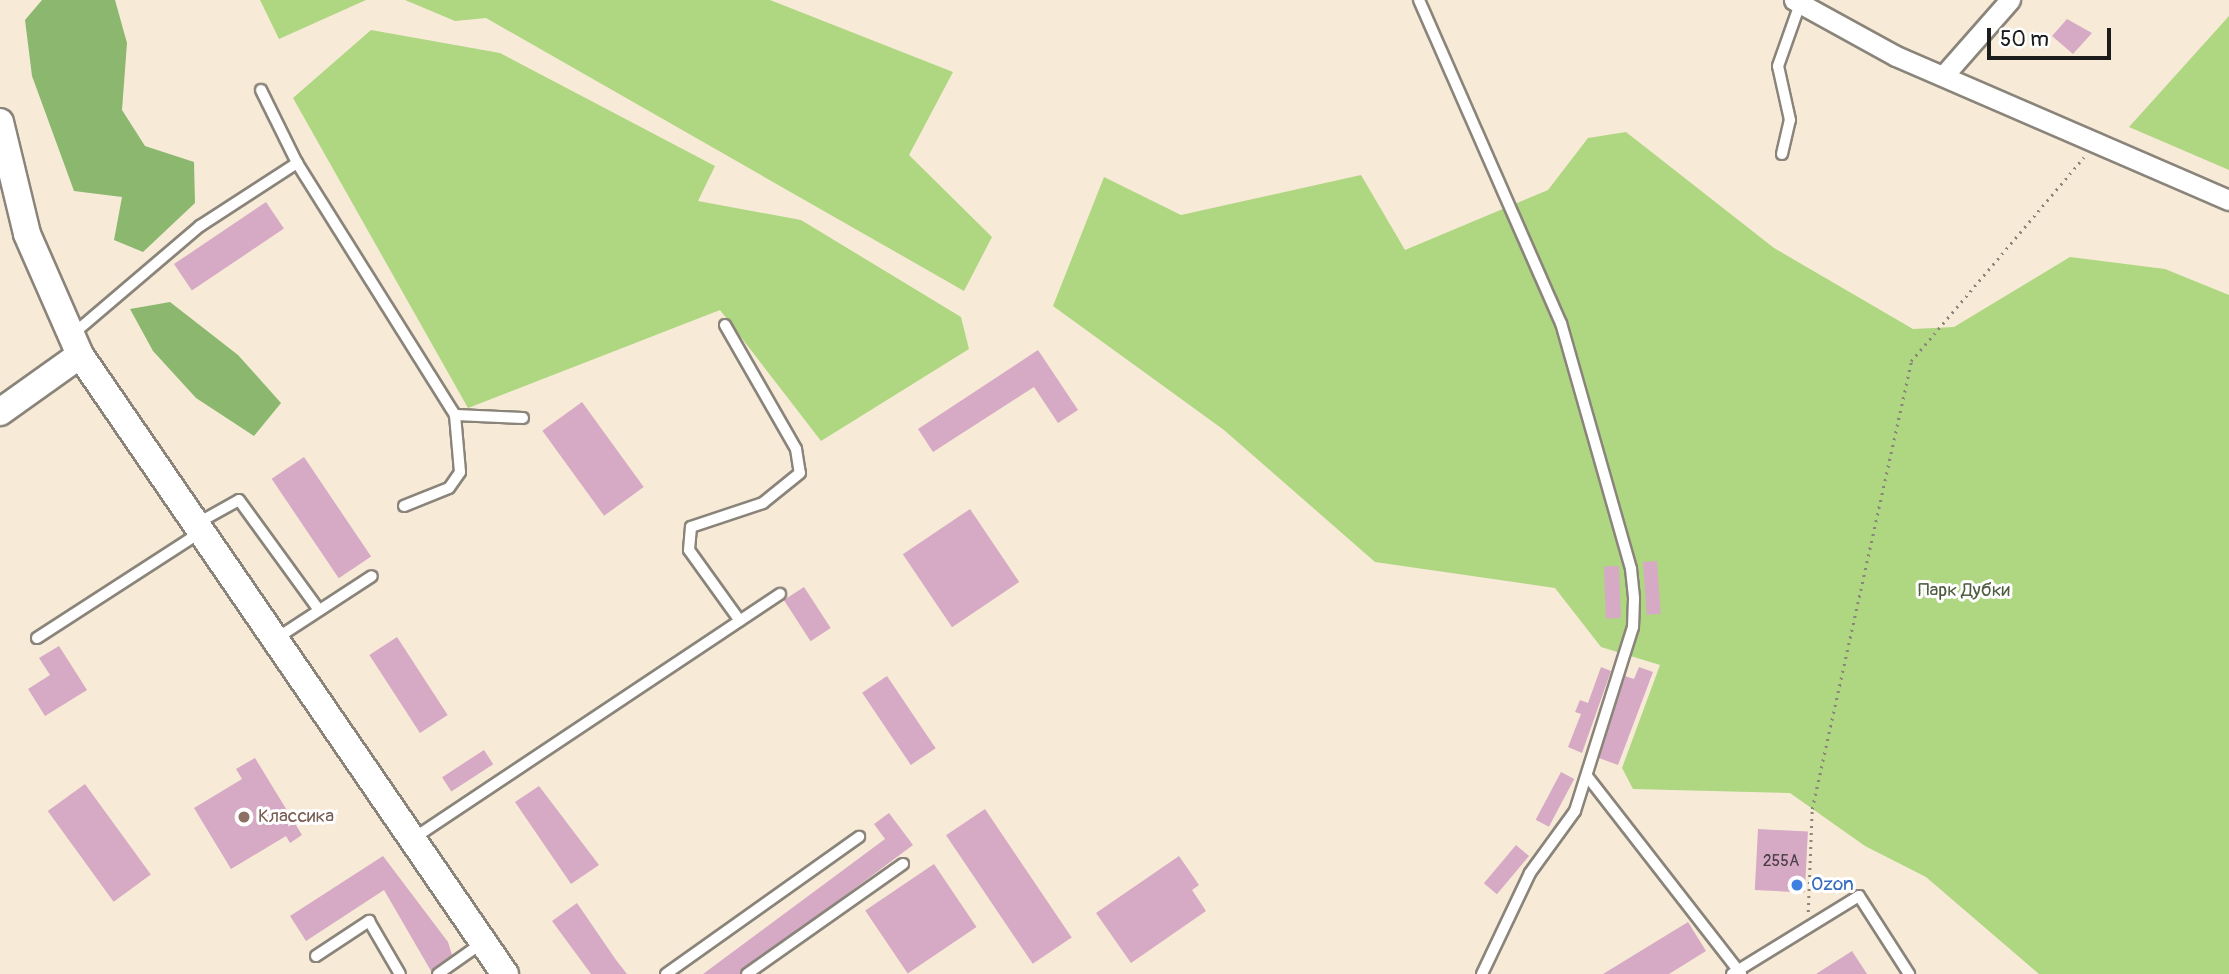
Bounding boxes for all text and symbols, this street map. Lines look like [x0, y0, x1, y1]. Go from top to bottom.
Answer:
scale bar [1991, 14, 2115, 58]
text: 50 m [2000, 26, 2049, 53]
park label: Парк Дубки [1918, 580, 2010, 602]
place label: Классика [258, 806, 334, 828]
marker: Классика [236, 809, 252, 825]
house number: 255А [1763, 851, 1799, 871]
place label: Ozon [1811, 874, 1854, 896]
marker: Ozon [1789, 877, 1805, 893]

